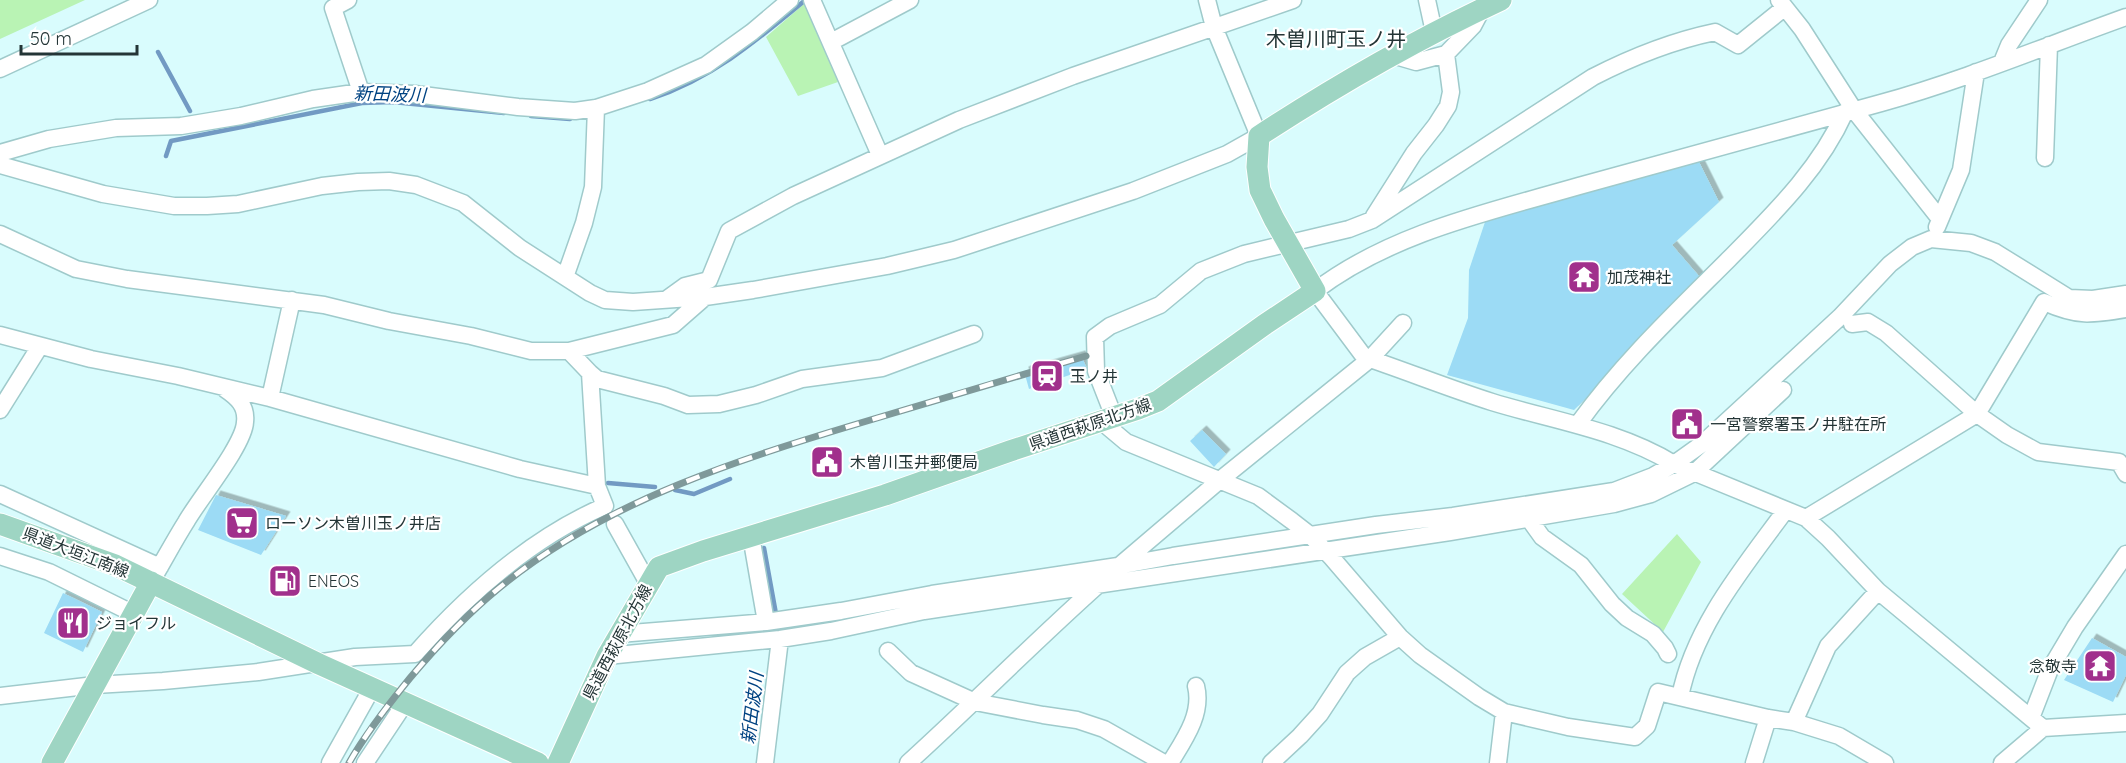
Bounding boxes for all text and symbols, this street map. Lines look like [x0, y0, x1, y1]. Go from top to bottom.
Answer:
scale bar [21, 18, 136, 56]
district label: 木曽川町玉ノ井 [1266, 26, 1406, 51]
text: 50 m [30, 27, 72, 50]
water label: 新田波川 [354, 81, 428, 107]
temple icon: 加茂神社 [1566, 259, 1602, 295]
place label: 加茂神社 [1607, 267, 1671, 287]
station icon: 玉ノ井 [1029, 358, 1065, 394]
place label: 玉ノ井 [1070, 366, 1118, 386]
street label: 県道西萩原北方線 [1026, 394, 1154, 454]
public building icon: 一宮警察署玉ノ井駐在所 [1669, 406, 1705, 442]
place label: 一宮警察署玉ノ井駐在所 [1710, 414, 1886, 434]
public building icon: 木曽川玉井郵便局 [809, 444, 845, 480]
place label: 木曽川玉井郵便局 [850, 452, 978, 472]
supermarket icon: ローソン木曽川玉ノ井店 [224, 505, 260, 541]
place label: ローソン木曽川玉ノ井店 [265, 513, 441, 533]
street label: 県道大垣江南線 [20, 523, 132, 581]
fuel station icon: ENEOS [267, 563, 303, 599]
place label: ENEOS [308, 571, 359, 591]
street label: 県道西萩原北方線 [578, 581, 656, 703]
restaurant icon: ジョイフル [55, 605, 91, 641]
place label: ジョイフル [96, 613, 176, 633]
temple icon: 念敬寺 [2082, 648, 2118, 684]
place label: 念敬寺 [2029, 656, 2077, 676]
water label: 新田波川 [736, 669, 768, 745]

